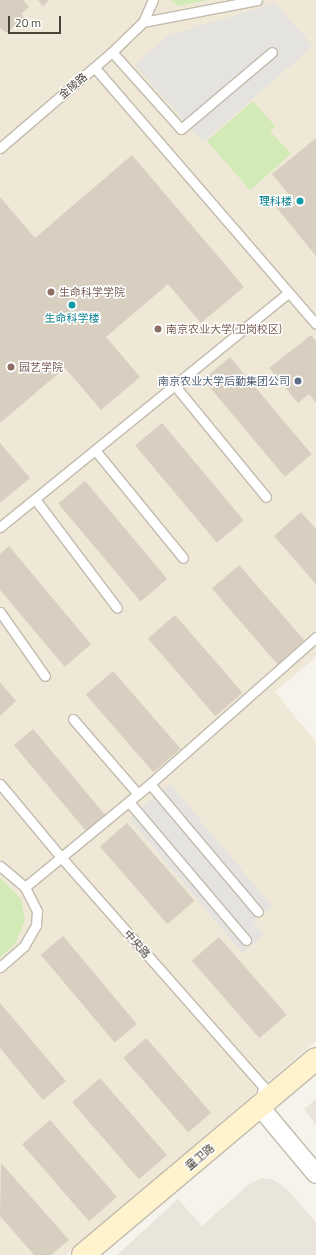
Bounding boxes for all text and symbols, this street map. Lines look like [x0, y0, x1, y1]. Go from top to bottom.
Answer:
scale bar [10, 8, 63, 34]
text: 20 m [15, 13, 41, 32]
street label: 金陵路 [56, 70, 90, 102]
place label: 理科楼 [259, 194, 292, 208]
marker: 理科楼 [295, 196, 305, 206]
place label: 生命科学学院 [59, 285, 125, 299]
marker: 生命科学学院 [46, 287, 56, 297]
marker: 生命科学楼 [67, 300, 77, 310]
place label: 生命科学楼 [45, 311, 99, 325]
place label: 南京农业大学(卫岗校区) [166, 322, 282, 336]
marker: 南京农业大学(卫岗校区) [153, 324, 163, 334]
place label: 园艺学院 [19, 360, 63, 374]
marker: 园艺学院 [6, 362, 16, 372]
place label: 南京农业大学后勤集团公司 [158, 374, 290, 388]
marker: 南京农业大学后勤集团公司 [293, 376, 303, 386]
street label: 中央路 [121, 927, 153, 961]
street label: 童卫路 [183, 1141, 217, 1173]

